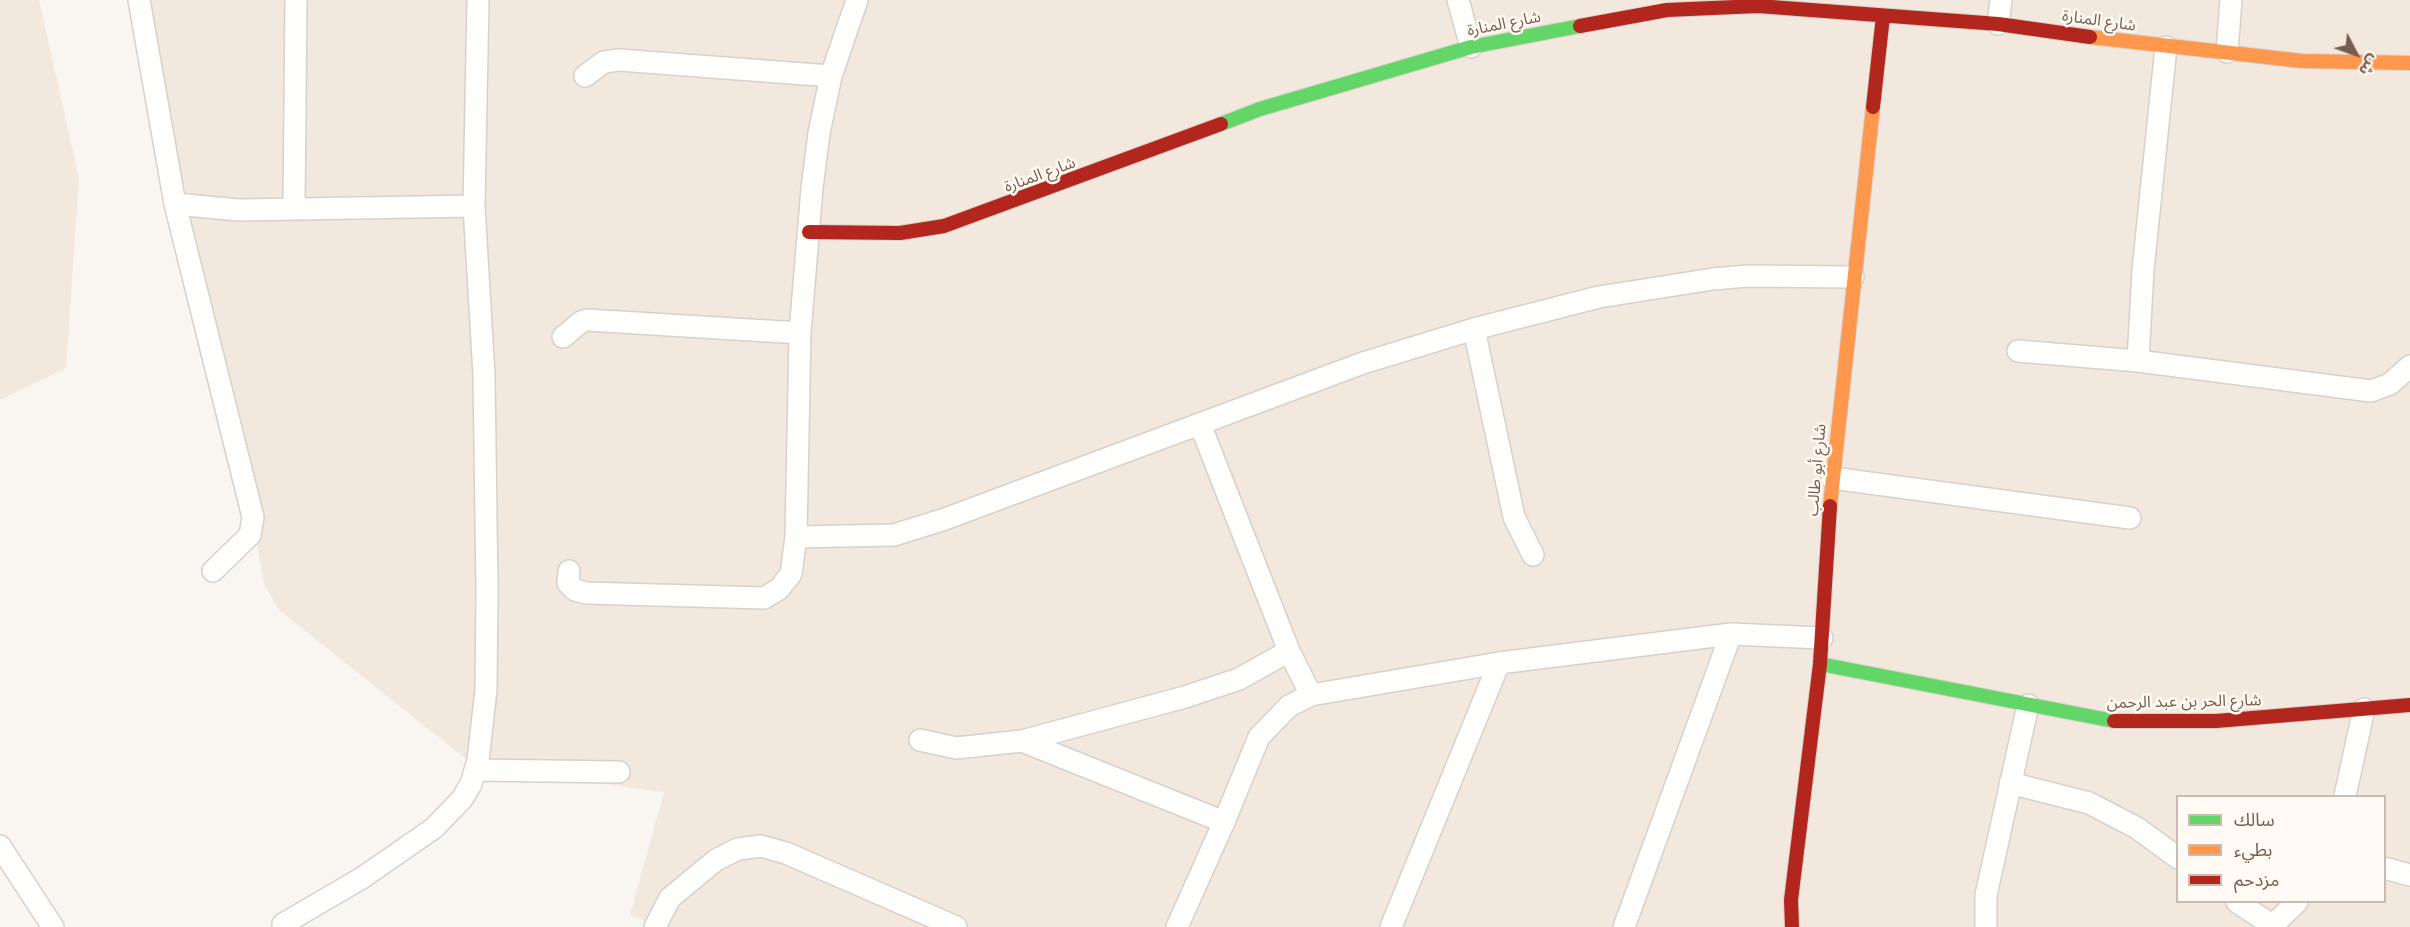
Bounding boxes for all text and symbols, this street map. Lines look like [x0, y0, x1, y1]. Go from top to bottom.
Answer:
street label: شارع المنارة [2061, 6, 2137, 36]
street label: شارع المنارة [1466, 7, 1542, 41]
north arrow [2326, 24, 2386, 84]
text: ش [2355, 51, 2384, 81]
street label: شارع المنارة [1002, 153, 1078, 197]
street label: شارع أبو طالب [1803, 423, 1831, 517]
street label: شارع الحر بن عبد الرحمن [2106, 691, 2262, 713]
legend [2176, 795, 2386, 903]
text: سالك [2234, 808, 2275, 831]
text: بطيء [2234, 838, 2272, 861]
text: مزدحم [2234, 868, 2279, 891]

